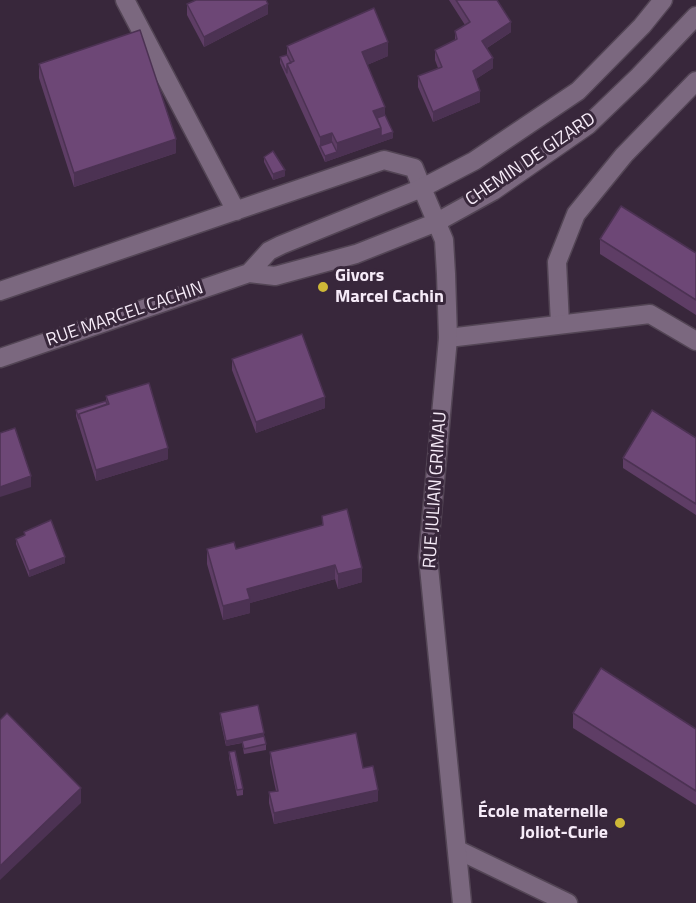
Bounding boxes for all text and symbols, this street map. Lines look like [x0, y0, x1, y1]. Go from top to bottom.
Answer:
street label: CHEMIN DE GIZARD [462, 109, 600, 211]
place label: Givors Marcel Cachin [335, 266, 444, 308]
street label: RUE MARCEL CACHIN [44, 278, 206, 352]
marker: Givors Marcel Cachin [316, 280, 330, 294]
street label: RUE JULIAN GRIMAU [420, 411, 452, 569]
place label: École maternelle Joliot-Curie [478, 802, 608, 844]
marker: École maternelle Joliot-Curie [613, 816, 627, 830]

